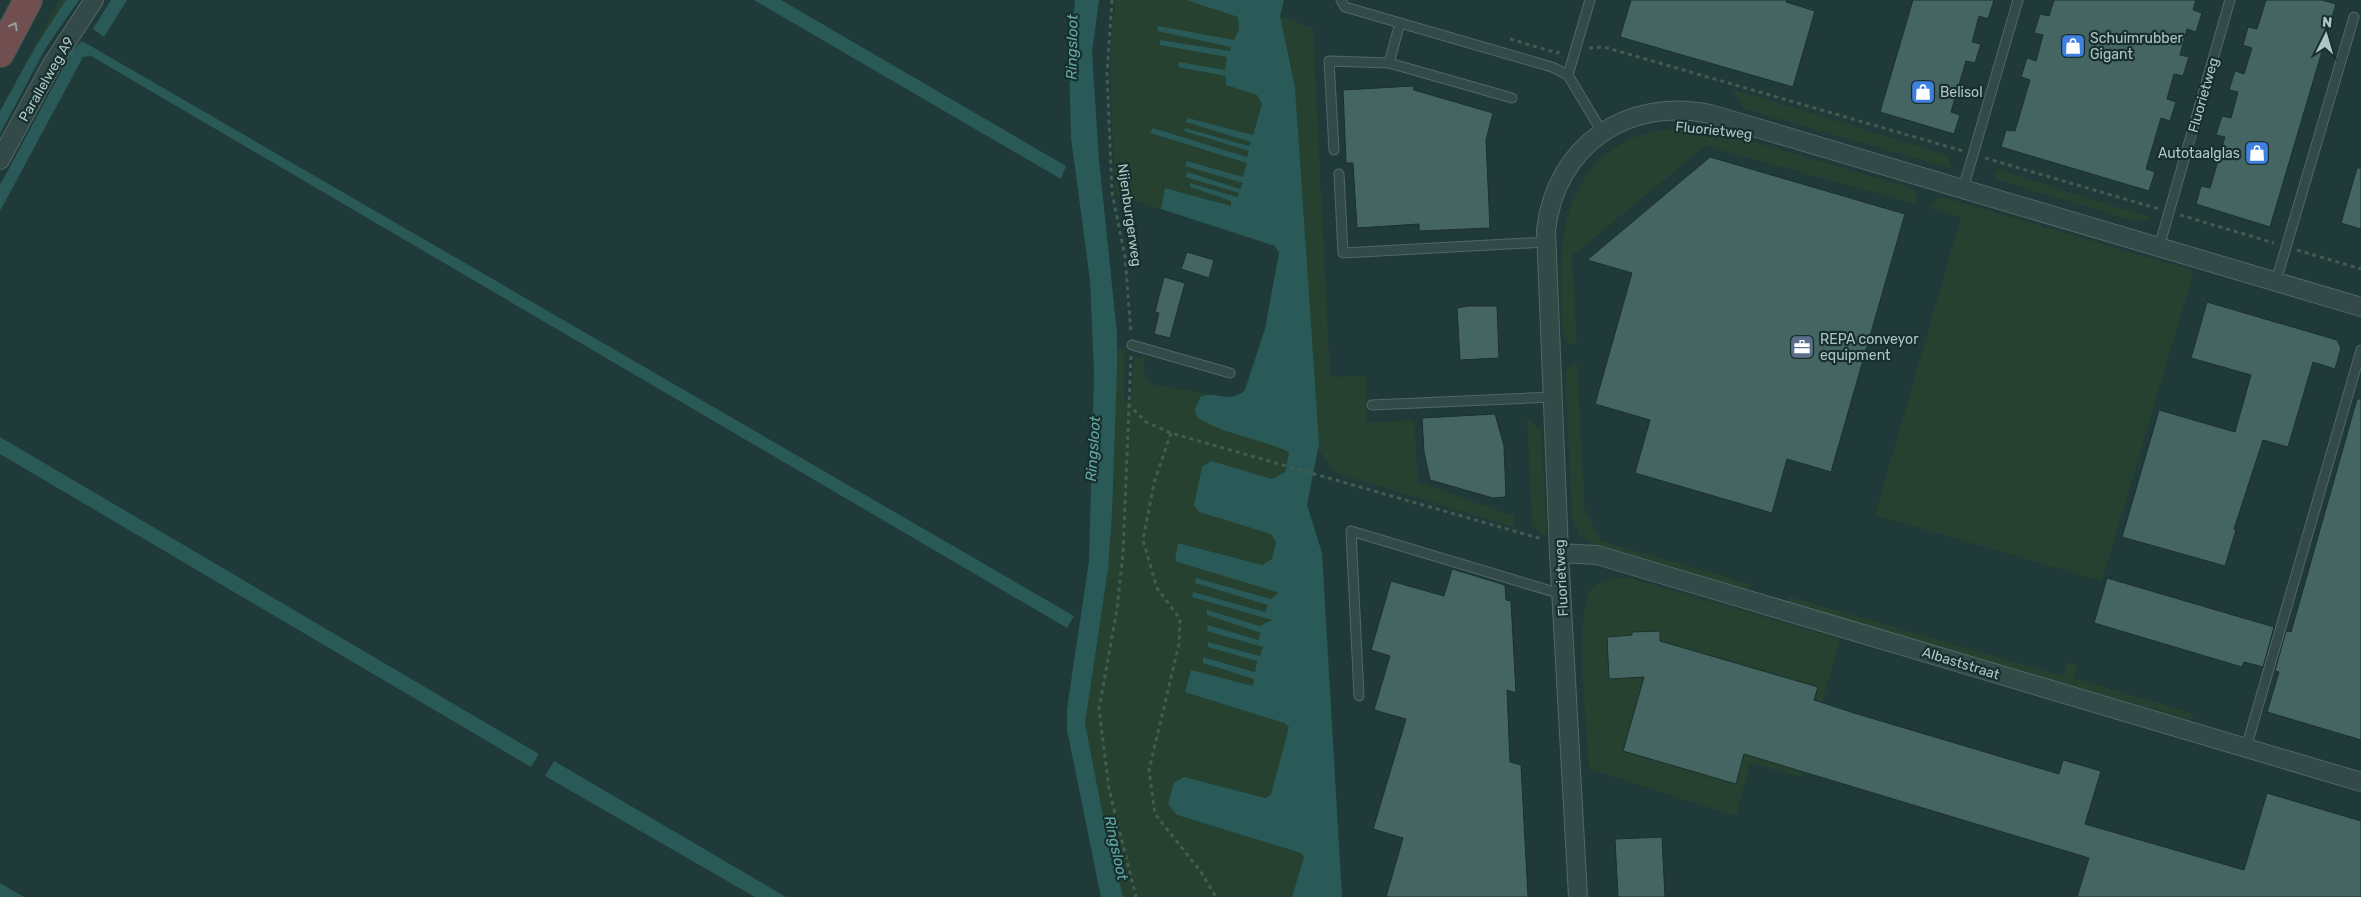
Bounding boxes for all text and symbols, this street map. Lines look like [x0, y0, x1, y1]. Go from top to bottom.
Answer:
north arrow [2301, 10, 2351, 60]
water label: Ringsloot [1062, 14, 1082, 80]
text: N [2321, 14, 2333, 31]
one-way arrow [8, 23, 18, 32]
place label: Schuimrubber Gigant [2090, 30, 2183, 63]
shop icon: Schuimrubber Gigant [2060, 33, 2086, 59]
street label: Parallelweg A9 [15, 34, 78, 125]
street label: Fluorietweg [2185, 56, 2222, 135]
shop icon: Belisol [1910, 79, 1936, 105]
place label: Belisol [1940, 84, 1983, 101]
street label: Fluorietweg [1675, 118, 1753, 143]
shop icon: Autotaalglas [2244, 140, 2270, 166]
place label: Autotaalglas [2158, 145, 2240, 162]
street label: Nijenburgerweg [1114, 163, 1145, 268]
place label: REPA conveyor equipment [1820, 331, 1919, 364]
office icon: REPA conveyor equipment [1789, 334, 1815, 360]
water label: Ringsloot [1082, 415, 1104, 482]
street label: Fluorietweg [1551, 539, 1572, 617]
street label: Albaststraat [1920, 644, 2002, 683]
water label: Ringsloot [1100, 814, 1132, 882]

